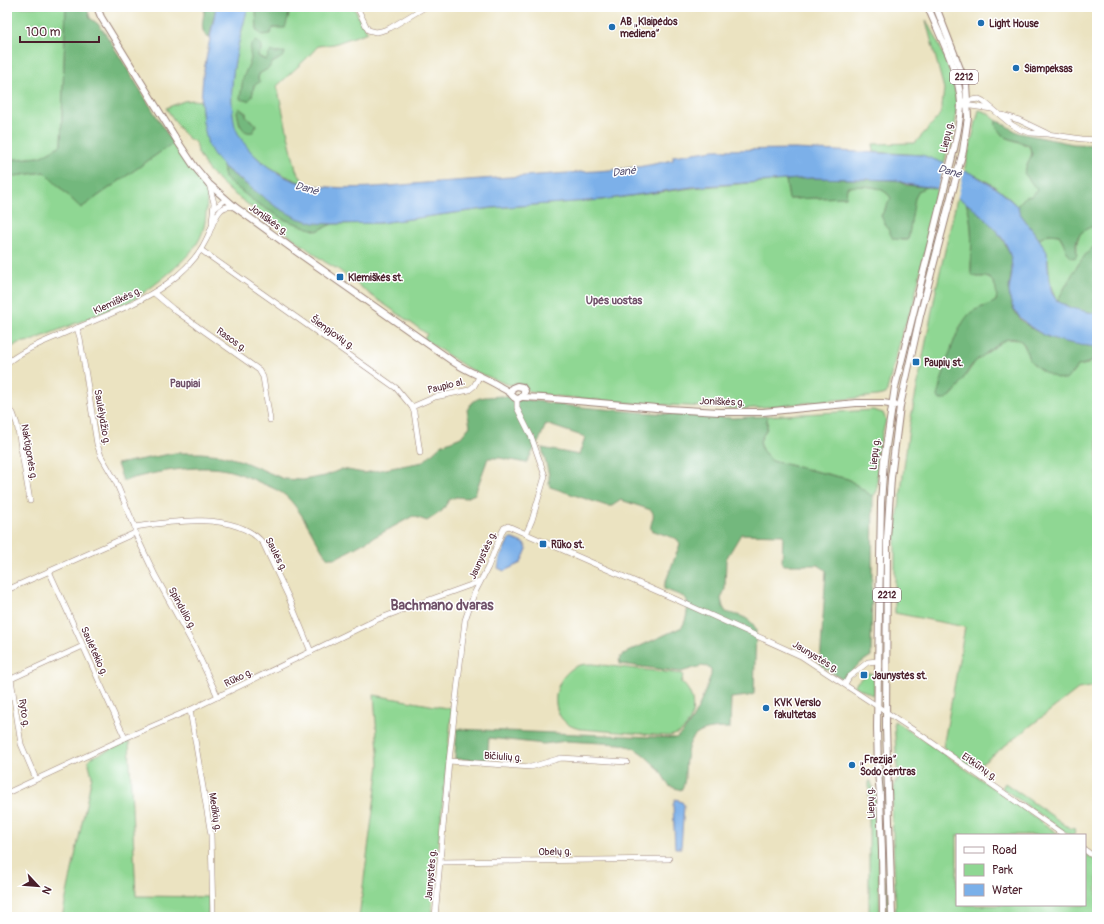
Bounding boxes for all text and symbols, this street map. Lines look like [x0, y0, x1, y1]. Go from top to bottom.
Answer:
place label: AB „Klaipėdos mediena“ [620, 16, 678, 40]
scale bar [20, 18, 99, 44]
marker: Light House [976, 18, 986, 28]
place label: Light House [989, 18, 1040, 30]
marker: AB „Klaipėdos mediena“ [607, 22, 617, 32]
text: 100 m [26, 25, 61, 40]
marker: Siampeksas [1011, 63, 1021, 73]
place label: Siampeksas [1024, 63, 1073, 75]
road number: 2212 [950, 70, 978, 84]
street label: Liepų g. [938, 120, 956, 154]
water label: Danė [937, 162, 964, 181]
water label: Danė [611, 163, 638, 179]
water label: Danė [294, 179, 321, 198]
street label: Joniškės g. [247, 202, 290, 238]
marker: Klemiškės st. [335, 272, 345, 282]
place label: Klemiškės st. [348, 272, 403, 284]
street label: Klemiškės g. [91, 285, 143, 317]
district label: Upės uostas [586, 294, 642, 307]
street label: Šienpjovių g. [308, 312, 358, 352]
street label: Rasos g. [214, 325, 249, 355]
marker: Paupių st. [911, 357, 921, 367]
place label: Paupių st. [924, 357, 963, 369]
street label: Paupio al. [426, 376, 466, 396]
district label: Paupiai [170, 377, 200, 390]
street label: Saulėlydžio g. [91, 388, 113, 446]
street label: Joniškės g. [699, 395, 745, 409]
street label: Naktigonės g. [18, 423, 40, 481]
street label: Liepų g. [867, 438, 883, 470]
street label: Jaunystės g. [467, 529, 499, 581]
street label: Saulės g. [262, 535, 290, 574]
marker: Rūko st. [538, 539, 548, 549]
place label: Rūko st. [551, 539, 584, 551]
street label: Spindulio g. [166, 585, 199, 632]
road number: 2212 [873, 588, 901, 602]
district label: Bachmano dvaras [391, 597, 494, 614]
street label: Saulėtekio g. [78, 625, 110, 678]
street label: Jaunystės g. [790, 638, 841, 675]
street label: Rūko g. [222, 666, 255, 690]
marker: Jaunystės st. [859, 670, 869, 680]
place label: Jaunystės st. [872, 670, 927, 682]
place label: KVK Verslo fakultetas [774, 697, 822, 721]
street label: Ryto g. [16, 698, 32, 728]
marker: KVK Verslo fakultetas [761, 703, 771, 713]
street label: Bičiulių g. [483, 750, 522, 764]
street label: Eitkūnų g. [959, 750, 999, 783]
place label: „Frezija“ Sodo centras [860, 754, 916, 778]
marker: „Frezija“ Sodo centras [847, 760, 857, 770]
street label: Liepų g. [864, 787, 878, 819]
street label: Medikių g. [206, 792, 224, 833]
legend [956, 834, 1086, 906]
text: Road [992, 843, 1017, 858]
street label: Obelų g. [538, 846, 572, 858]
street label: Jaunystės g. [423, 849, 439, 901]
text: Park [992, 863, 1013, 878]
north arrow [18, 866, 58, 906]
text: Water [992, 883, 1023, 898]
text: N [39, 884, 54, 897]

